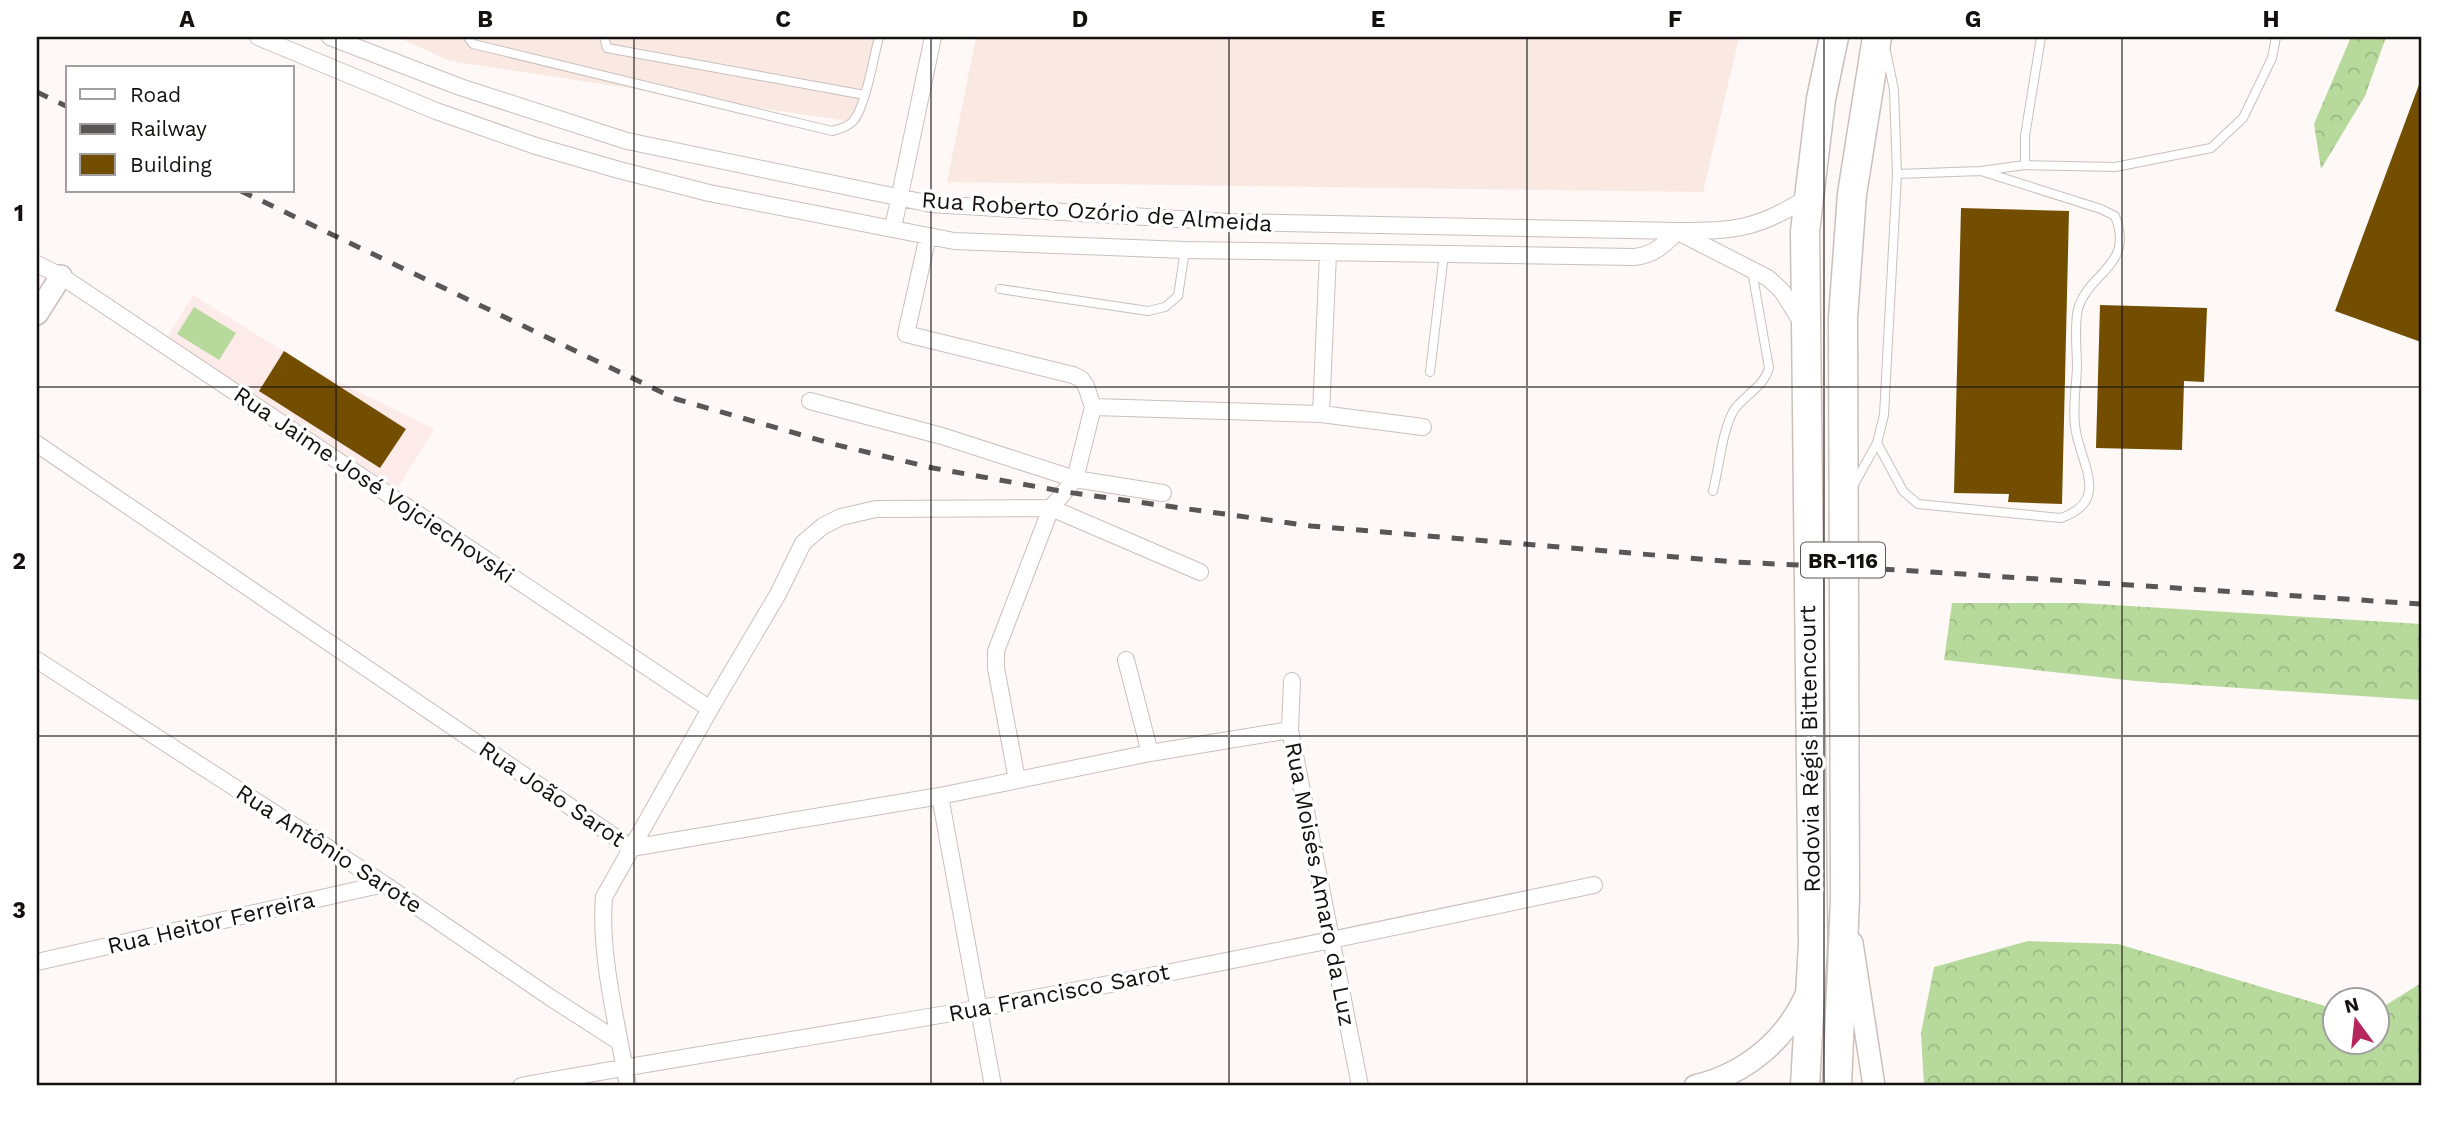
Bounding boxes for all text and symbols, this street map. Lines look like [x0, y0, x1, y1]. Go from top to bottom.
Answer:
text: A [179, 6, 195, 33]
text: B [477, 6, 493, 33]
text: C [775, 6, 791, 33]
text: D [1072, 6, 1088, 33]
text: E [1371, 6, 1385, 33]
text: F [1668, 6, 1682, 33]
text: G [1965, 6, 1981, 33]
text: H [2262, 6, 2280, 33]
legend [66, 66, 294, 192]
text: Road [130, 82, 181, 107]
text: Railway [130, 116, 207, 141]
text: Building [130, 152, 212, 177]
street label: Rua Roberto Ozório de Almeida [921, 186, 1273, 238]
text: 1 [14, 200, 24, 227]
street label: Rua Jaime José Vojciechovski [229, 381, 519, 589]
road number: BR-116 [1801, 542, 1885, 578]
text: 2 [12, 548, 26, 575]
street label: Rodovia Régis Bittencourt [1794, 605, 1826, 893]
street label: Rua João Sarot [474, 735, 630, 853]
street label: Rua Moisés Amaro da Luz [1279, 740, 1361, 1028]
street label: Rua Antônio Sarote [231, 779, 427, 919]
street label: Rua Heitor Ferreira [105, 886, 317, 960]
text: 3 [12, 897, 26, 924]
street label: Rua Francisco Sarot [946, 958, 1172, 1028]
north arrow [2322, 986, 2392, 1056]
text: N [2342, 992, 2362, 1018]

